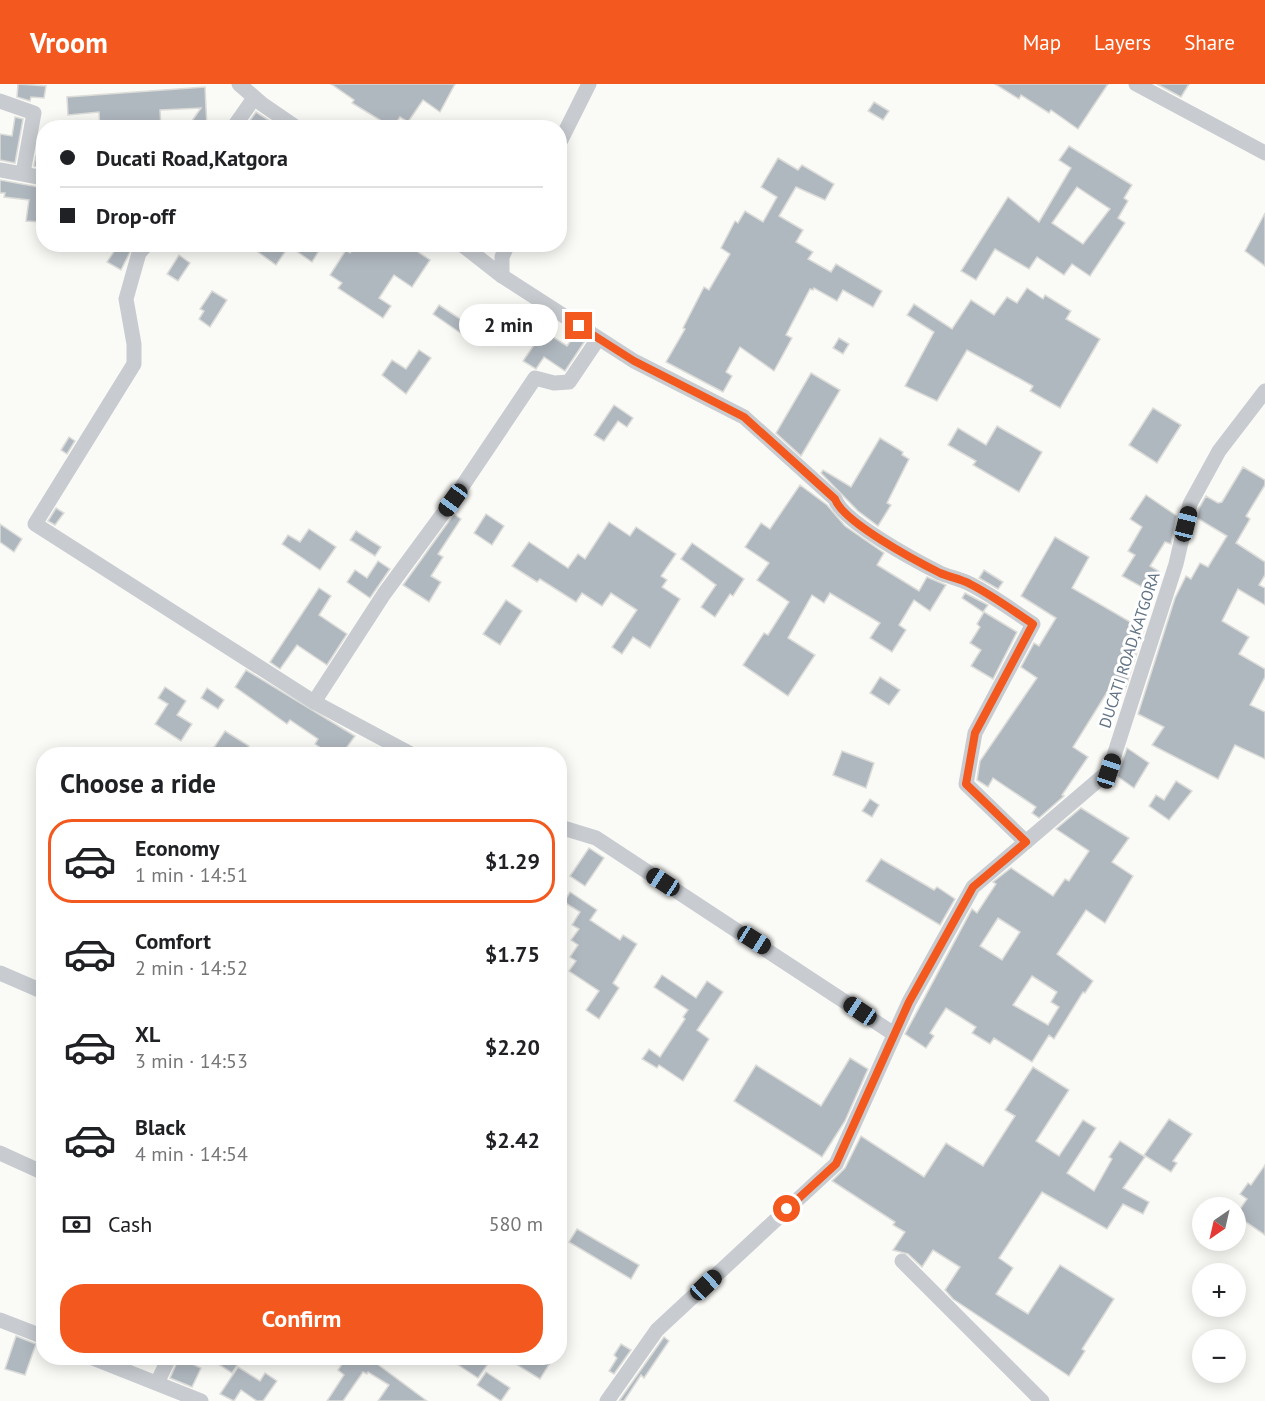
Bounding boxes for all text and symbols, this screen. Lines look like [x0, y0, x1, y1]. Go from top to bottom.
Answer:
text: Vroom [30, 24, 108, 61]
text: Map [1023, 29, 1061, 56]
text: Layers [1094, 29, 1151, 56]
text: Share [1184, 29, 1235, 56]
text: Ducati Road,Katgora [96, 144, 288, 172]
text: Drop-off [96, 202, 175, 230]
callout: 2 min [459, 305, 558, 347]
text: 2 min [484, 312, 533, 338]
route end [565, 312, 592, 339]
car [435, 480, 471, 520]
car [1173, 504, 1199, 544]
street label: DUCATI ROAD,KATGORA [1094, 569, 1164, 731]
car [1095, 751, 1123, 791]
text: Choose a ride [60, 766, 216, 800]
icon: car [63, 834, 117, 888]
text: Economy [135, 834, 219, 862]
text: $1.29 [485, 847, 540, 875]
text: 1 min · 14:51 [135, 862, 248, 888]
car [643, 865, 683, 899]
car [734, 923, 774, 957]
icon: car [63, 927, 117, 981]
text: Comfort [135, 927, 211, 955]
text: $1.75 [485, 940, 540, 968]
text: 2 min · 14:52 [135, 955, 248, 981]
car [840, 993, 880, 1029]
icon: car [63, 1020, 117, 1074]
text: XL [135, 1020, 160, 1048]
text: $2.20 [485, 1033, 540, 1061]
text: 3 min · 14:53 [135, 1048, 248, 1074]
icon: car [63, 1113, 117, 1167]
text: Black [135, 1113, 186, 1141]
text: $2.42 [485, 1126, 540, 1154]
text: 4 min · 14:54 [135, 1141, 248, 1167]
route start [773, 1195, 800, 1222]
north arrow [1192, 1197, 1246, 1251]
map controls [1192, 1197, 1246, 1383]
icon: cash [60, 1208, 93, 1241]
text: Cash [108, 1210, 152, 1238]
text: 580 m [489, 1211, 543, 1237]
button: + [1192, 1263, 1246, 1317]
car [687, 1266, 725, 1304]
button: Confirm [60, 1284, 543, 1353]
button: − [1192, 1329, 1246, 1383]

